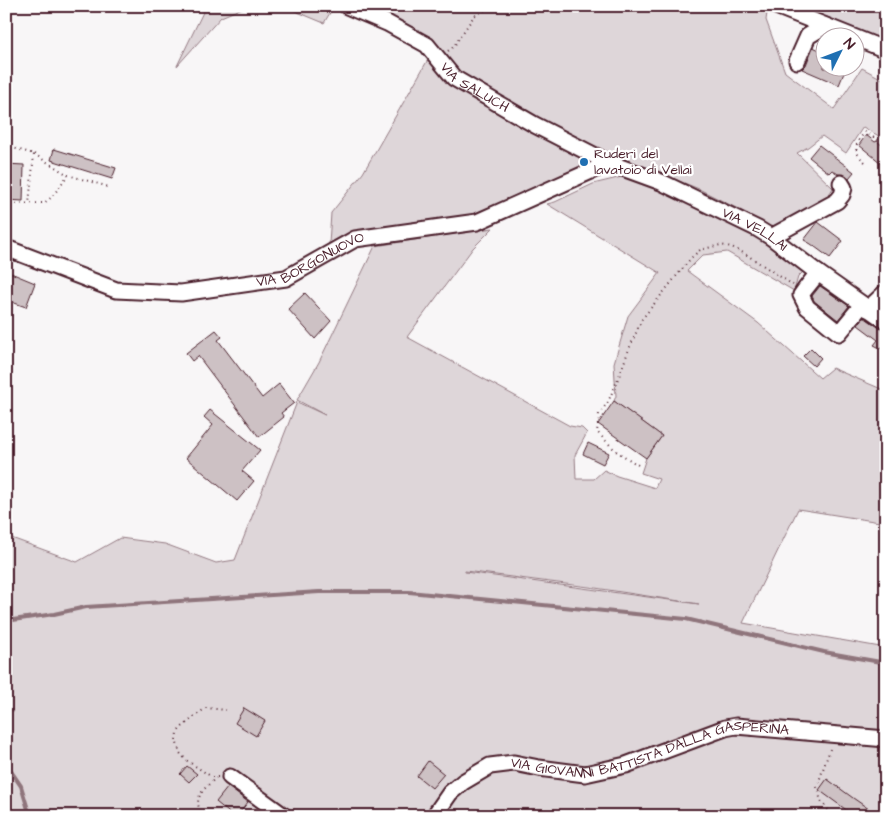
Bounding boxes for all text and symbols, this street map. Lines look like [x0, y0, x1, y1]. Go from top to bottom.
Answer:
north arrow [814, 28, 864, 78]
text: N [839, 34, 859, 54]
street label: VIA SALUCH [435, 58, 513, 118]
place label: Ruderi del lavatoio di Vellai [594, 144, 692, 180]
marker: Ruderi del lavatoio di Vellai [578, 156, 590, 168]
street label: VIA VELLAI [718, 203, 792, 256]
street label: VIA BORGONUOVO [255, 228, 365, 292]
street label: VIA GIOVANNI BATTISTA DALLA GASPERINA [509, 716, 790, 784]

